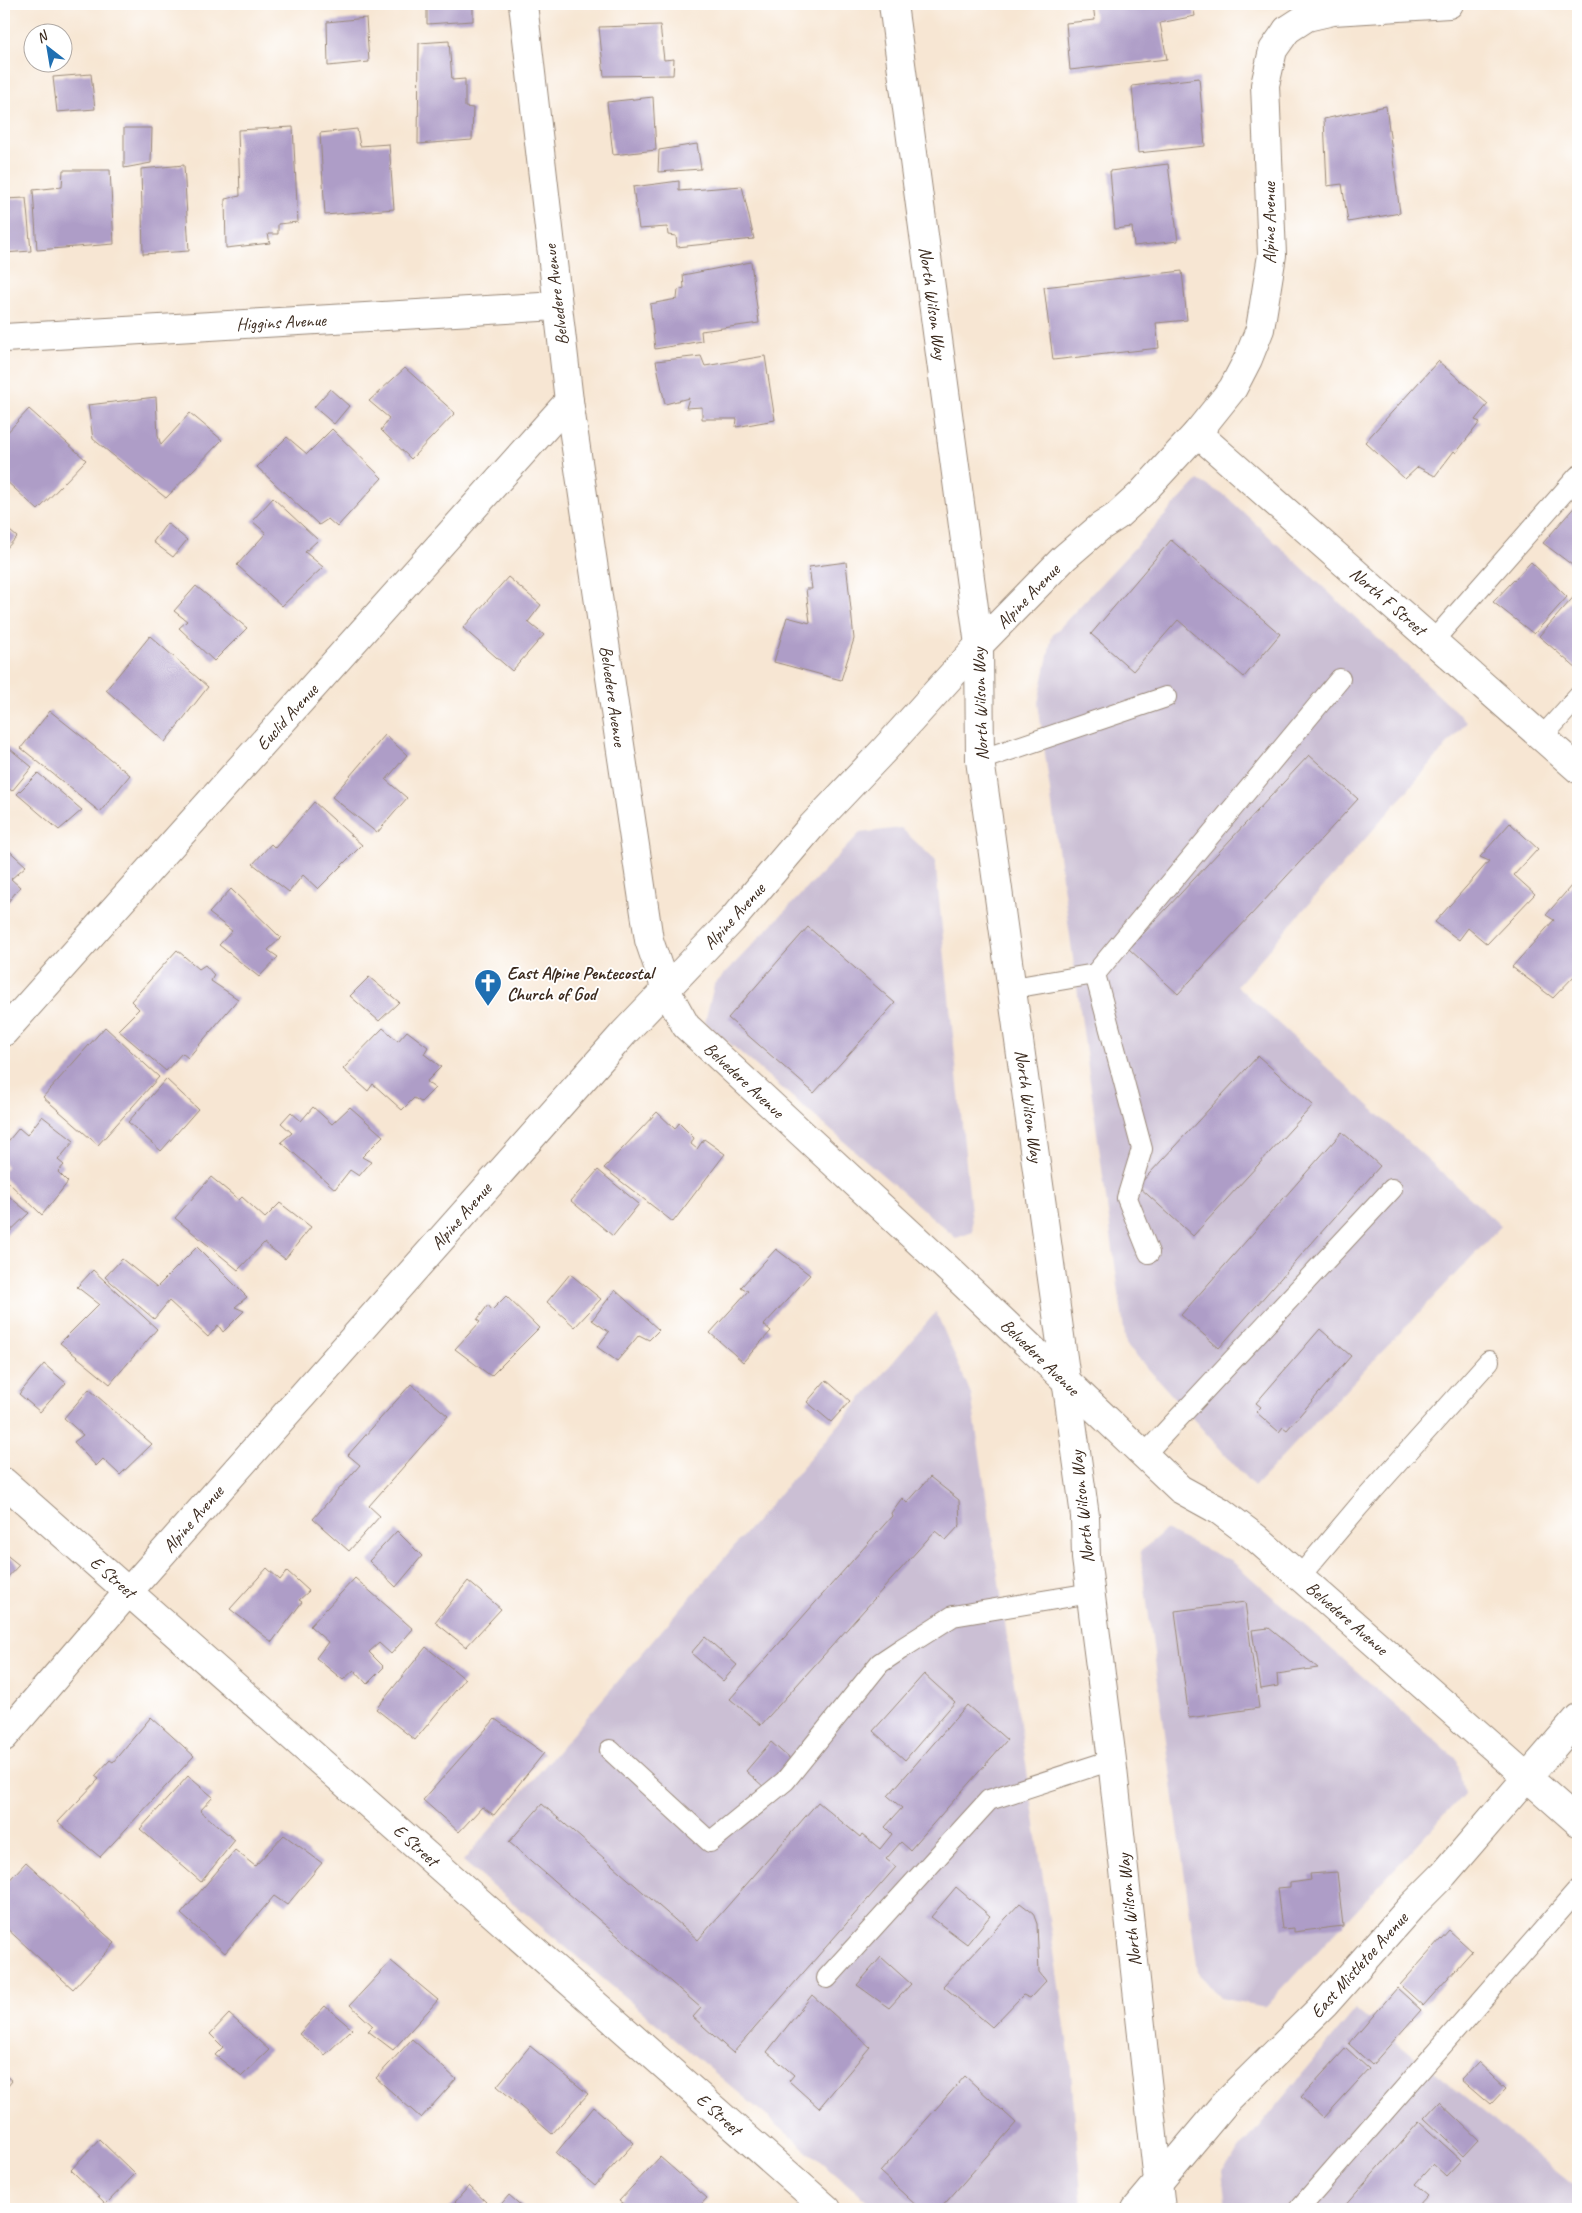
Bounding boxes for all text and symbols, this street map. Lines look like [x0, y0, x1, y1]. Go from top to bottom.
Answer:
north arrow [22, 22, 72, 72]
text: N [33, 27, 52, 47]
street label: Alpine Avenue [1258, 181, 1280, 264]
street label: Belvedere Avenue [539, 242, 573, 347]
street label: North Wilson Way [914, 246, 952, 362]
street label: Higgins Avenue [236, 309, 328, 335]
street label: Alpine Avenue [992, 558, 1065, 633]
street label: North F Street [1346, 562, 1433, 642]
street label: Belvedere Avenue [595, 644, 631, 749]
street label: North Wilson Way [967, 645, 993, 761]
street label: Euclid Avenue [251, 678, 323, 755]
street label: Alpine Avenue [698, 877, 770, 954]
place label: East Alpine Pentecostal Church of God [507, 962, 657, 1005]
church icon: East Alpine Pentecostal Church of God [473, 968, 503, 1007]
street label: Belvedere Avenue [699, 1037, 789, 1123]
street label: North Wilson Way [1010, 1049, 1048, 1165]
street label: Alpine Avenue [426, 1177, 497, 1254]
street label: Belvedere Avenue [996, 1314, 1085, 1401]
street label: North Wilson Way [1065, 1448, 1099, 1564]
street label: Alpine Avenue [158, 1480, 229, 1557]
street label: E Street [86, 1551, 143, 1605]
street label: Belvedere Avenue [1302, 1576, 1393, 1660]
street label: E Street [389, 1819, 445, 1873]
street label: North Wilson Way [1112, 1851, 1146, 1967]
street label: East Mistletoe Avenue [1306, 1907, 1413, 2023]
street label: E Street [692, 2088, 748, 2142]

